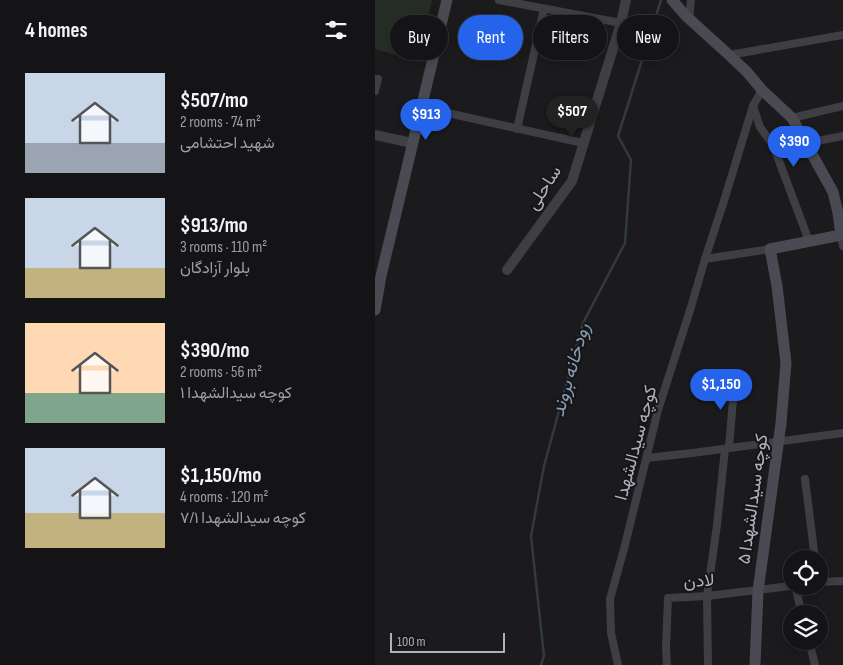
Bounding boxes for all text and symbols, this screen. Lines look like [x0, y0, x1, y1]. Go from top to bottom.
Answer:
chip: Buy [390, 15, 448, 60]
chip: Rent [458, 15, 523, 60]
chip: Filters [533, 15, 607, 60]
chip: New [617, 15, 679, 60]
icon: filters [322, 16, 350, 44]
text: 4 homes [25, 18, 88, 43]
text: $507/mo [180, 88, 248, 113]
icon: home [65, 93, 125, 153]
pin: $507 [542, 96, 602, 138]
pin: $913 [396, 98, 456, 141]
text: $507 [557, 102, 587, 121]
text: $913 [411, 105, 441, 124]
text: 2 rooms · 74 m² [180, 113, 261, 132]
pin: $390 [764, 126, 824, 168]
text: $390 [779, 132, 809, 151]
text: شهید احتشامی [180, 134, 275, 153]
street label: ساحلی [522, 162, 566, 214]
text: $913/mo [180, 213, 248, 238]
icon: home [65, 218, 125, 278]
text: 3 rooms · 110 m² [180, 238, 267, 257]
text: بلوار آزادگان [180, 259, 250, 278]
water label: رودخانه بروند [547, 320, 595, 419]
text: $390/mo [180, 338, 250, 363]
icon: home [65, 343, 125, 403]
text: 2 rooms · 56 m² [180, 363, 262, 382]
pin: $1,150 [680, 368, 762, 411]
text: $1,150 [701, 375, 741, 394]
street label: کوچه سیدالشهدا [611, 383, 662, 503]
text: کوچه سیدالشهدا ۱ [180, 384, 292, 403]
street label: کوچه سیدالشهدا ۵ [733, 433, 774, 566]
text: $1,150/mo [180, 463, 261, 488]
icon: home [65, 468, 125, 528]
text: 4 rooms · 120 m² [180, 488, 268, 507]
text: کوچه سیدالشهدا ۷/۱ [180, 509, 306, 528]
map controls [783, 550, 828, 650]
button: locate [783, 550, 828, 595]
street label: لادن [683, 570, 715, 592]
button: layers [783, 605, 828, 650]
scale bar [390, 630, 505, 653]
text: 100 m [397, 633, 426, 650]

